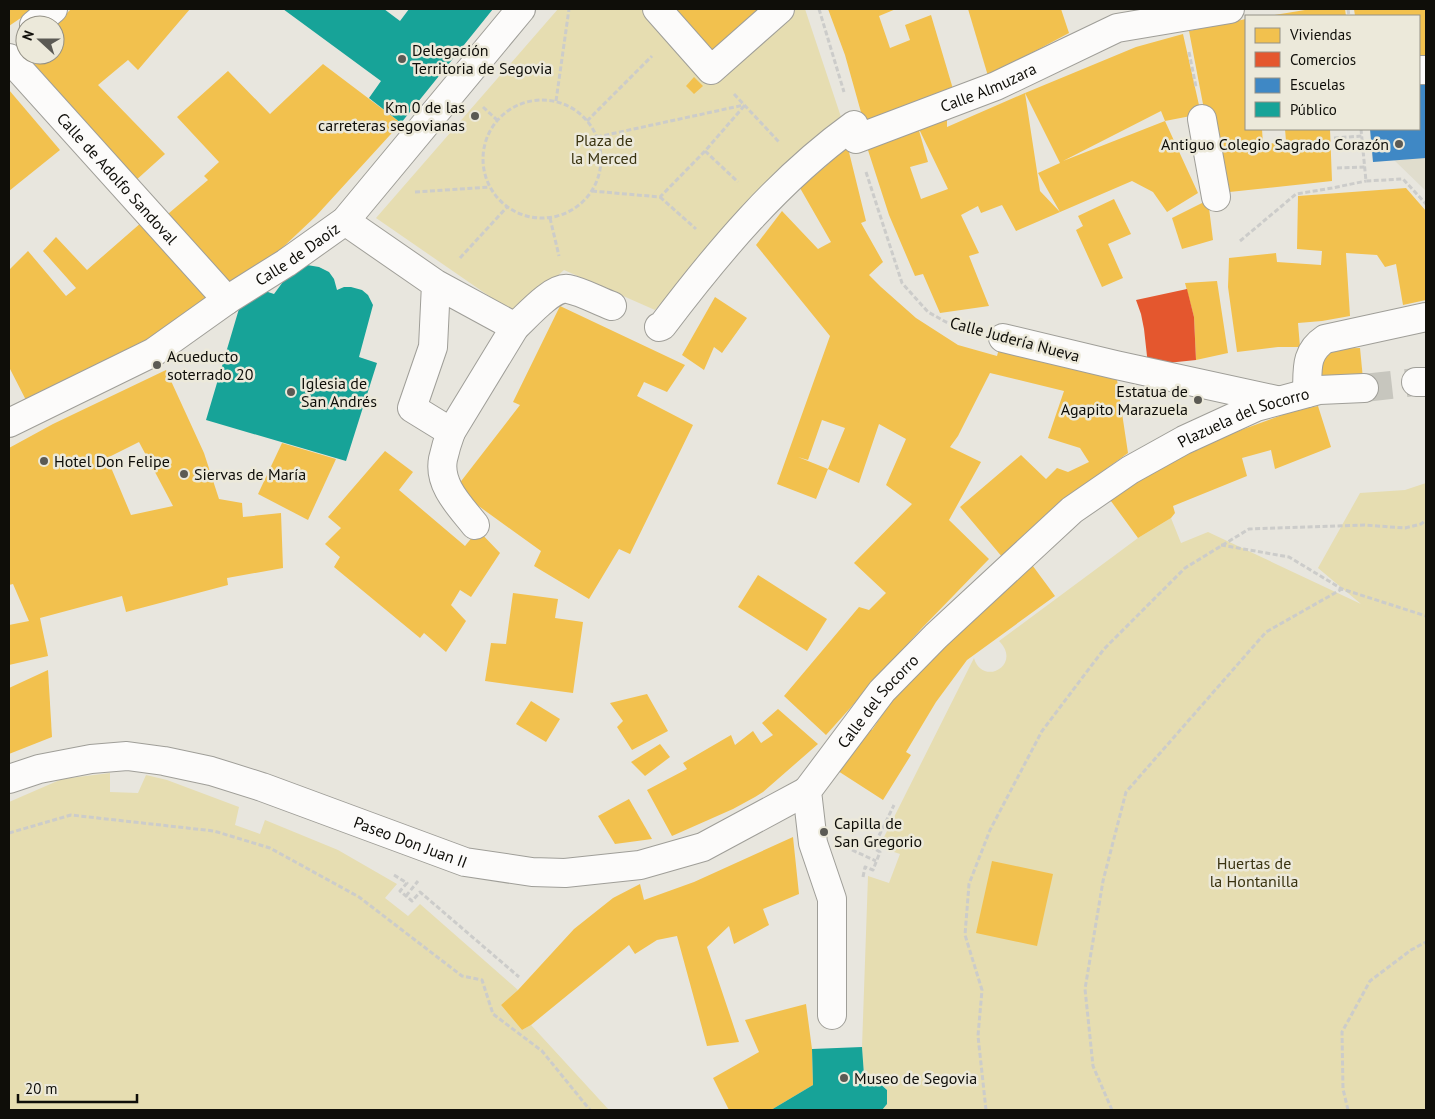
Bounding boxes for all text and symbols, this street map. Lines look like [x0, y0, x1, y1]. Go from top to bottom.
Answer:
north arrow [15, 15, 65, 65]
legend [1245, 15, 1420, 130]
text: Viviendas [1289, 25, 1351, 44]
text: N [18, 28, 38, 43]
place label: Delegación Territoria de Segovia [412, 40, 552, 78]
text: Comercios [1290, 50, 1356, 69]
marker: Delegación Territoria de Segovia [396, 53, 408, 65]
street label: Calle Almuzara [937, 58, 1039, 116]
text: Escuelas [1290, 75, 1345, 94]
place label: Km 0 de las carreteras segovianas [318, 97, 465, 135]
text: Público [1290, 100, 1337, 119]
street label: Calle de Adolfo Sandoval [53, 108, 182, 249]
marker: Km 0 de las carreteras segovianas [469, 110, 481, 122]
park label: Plaza de la Merced [571, 130, 637, 168]
place label: Antiguo Colegio Sagrado Corazón [1161, 134, 1389, 154]
marker: Antiguo Colegio Sagrado Corazón [1393, 138, 1405, 150]
street label: Calle de Daoíz [251, 218, 343, 290]
street label: Calle Judería Nueva [948, 312, 1082, 366]
place label: Acueducto soterrado 20 [167, 346, 254, 384]
marker: Acueducto soterrado 20 [151, 359, 163, 371]
place label: Iglesia de San Andrés [301, 373, 377, 411]
place label: Estatua de Agapito Marazuela [1061, 381, 1188, 419]
street label: Plazuela del Socorro [1174, 383, 1311, 452]
marker: Iglesia de San Andrés [285, 386, 297, 398]
marker: Estatua de Agapito Marazuela [1192, 394, 1204, 406]
place label: Hotel Don Felipe [54, 451, 170, 471]
marker: Hotel Don Felipe [38, 455, 50, 467]
place label: Siervas de María [194, 464, 306, 484]
marker: Siervas de María [178, 468, 190, 480]
street label: Calle del Socorro [833, 650, 923, 752]
street label: Paseo Don Juan II [351, 812, 470, 872]
place label: Capilla de San Gregorio [834, 813, 922, 851]
marker: Capilla de San Gregorio [818, 826, 830, 838]
park label: Huertas de la Hontanilla [1210, 853, 1298, 891]
place label: Museo de Segovia [854, 1068, 977, 1088]
scale bar [18, 1072, 136, 1104]
marker: Museo de Segovia [838, 1072, 850, 1084]
text: 20 m [25, 1079, 58, 1098]

